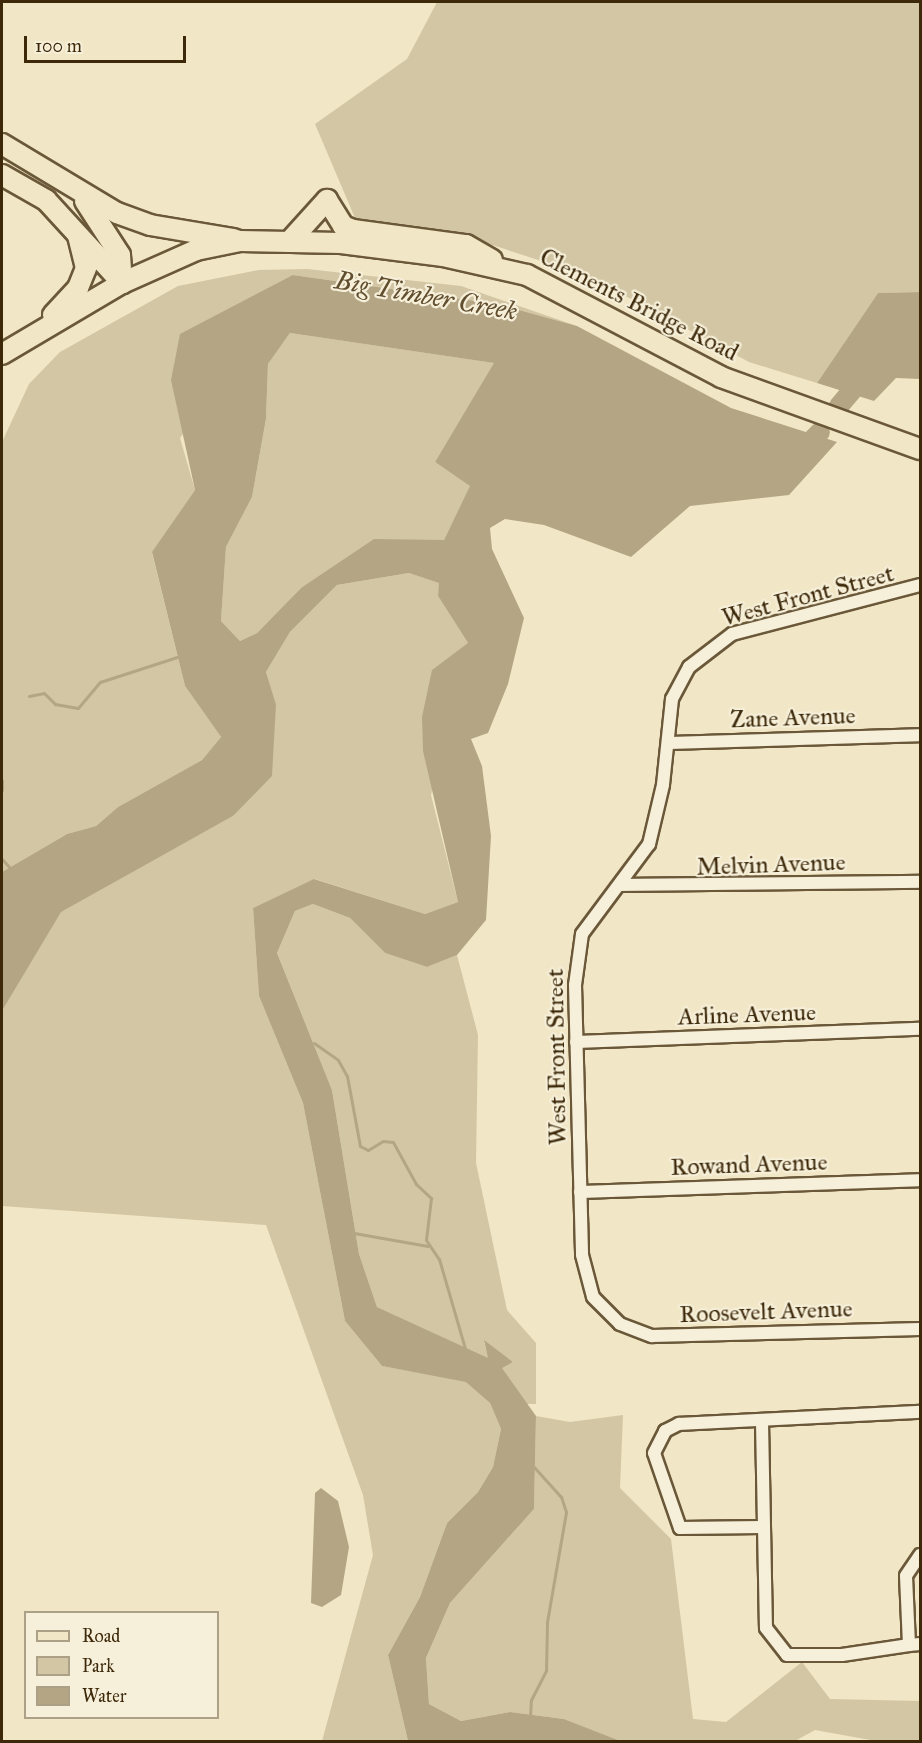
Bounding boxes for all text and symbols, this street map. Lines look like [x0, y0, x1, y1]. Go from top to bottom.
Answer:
scale bar [27, 24, 189, 62]
text: 100 m [35, 35, 82, 57]
street label: Clements Bridge Road [535, 242, 743, 368]
water label: Big Timber Creek [332, 265, 520, 327]
street label: West Front Street [719, 559, 897, 633]
street label: Zane Avenue [730, 701, 856, 735]
street label: Melvin Avenue [696, 848, 846, 882]
street label: West Front Street [541, 968, 573, 1146]
street label: Arline Avenue [677, 998, 817, 1032]
street label: Rowand Avenue [670, 1148, 828, 1182]
street label: Roosevelt Avenue [679, 1295, 853, 1329]
legend [24, 1611, 219, 1719]
text: Road [82, 1625, 120, 1647]
text: Park [82, 1655, 115, 1677]
text: Water [82, 1685, 126, 1707]

